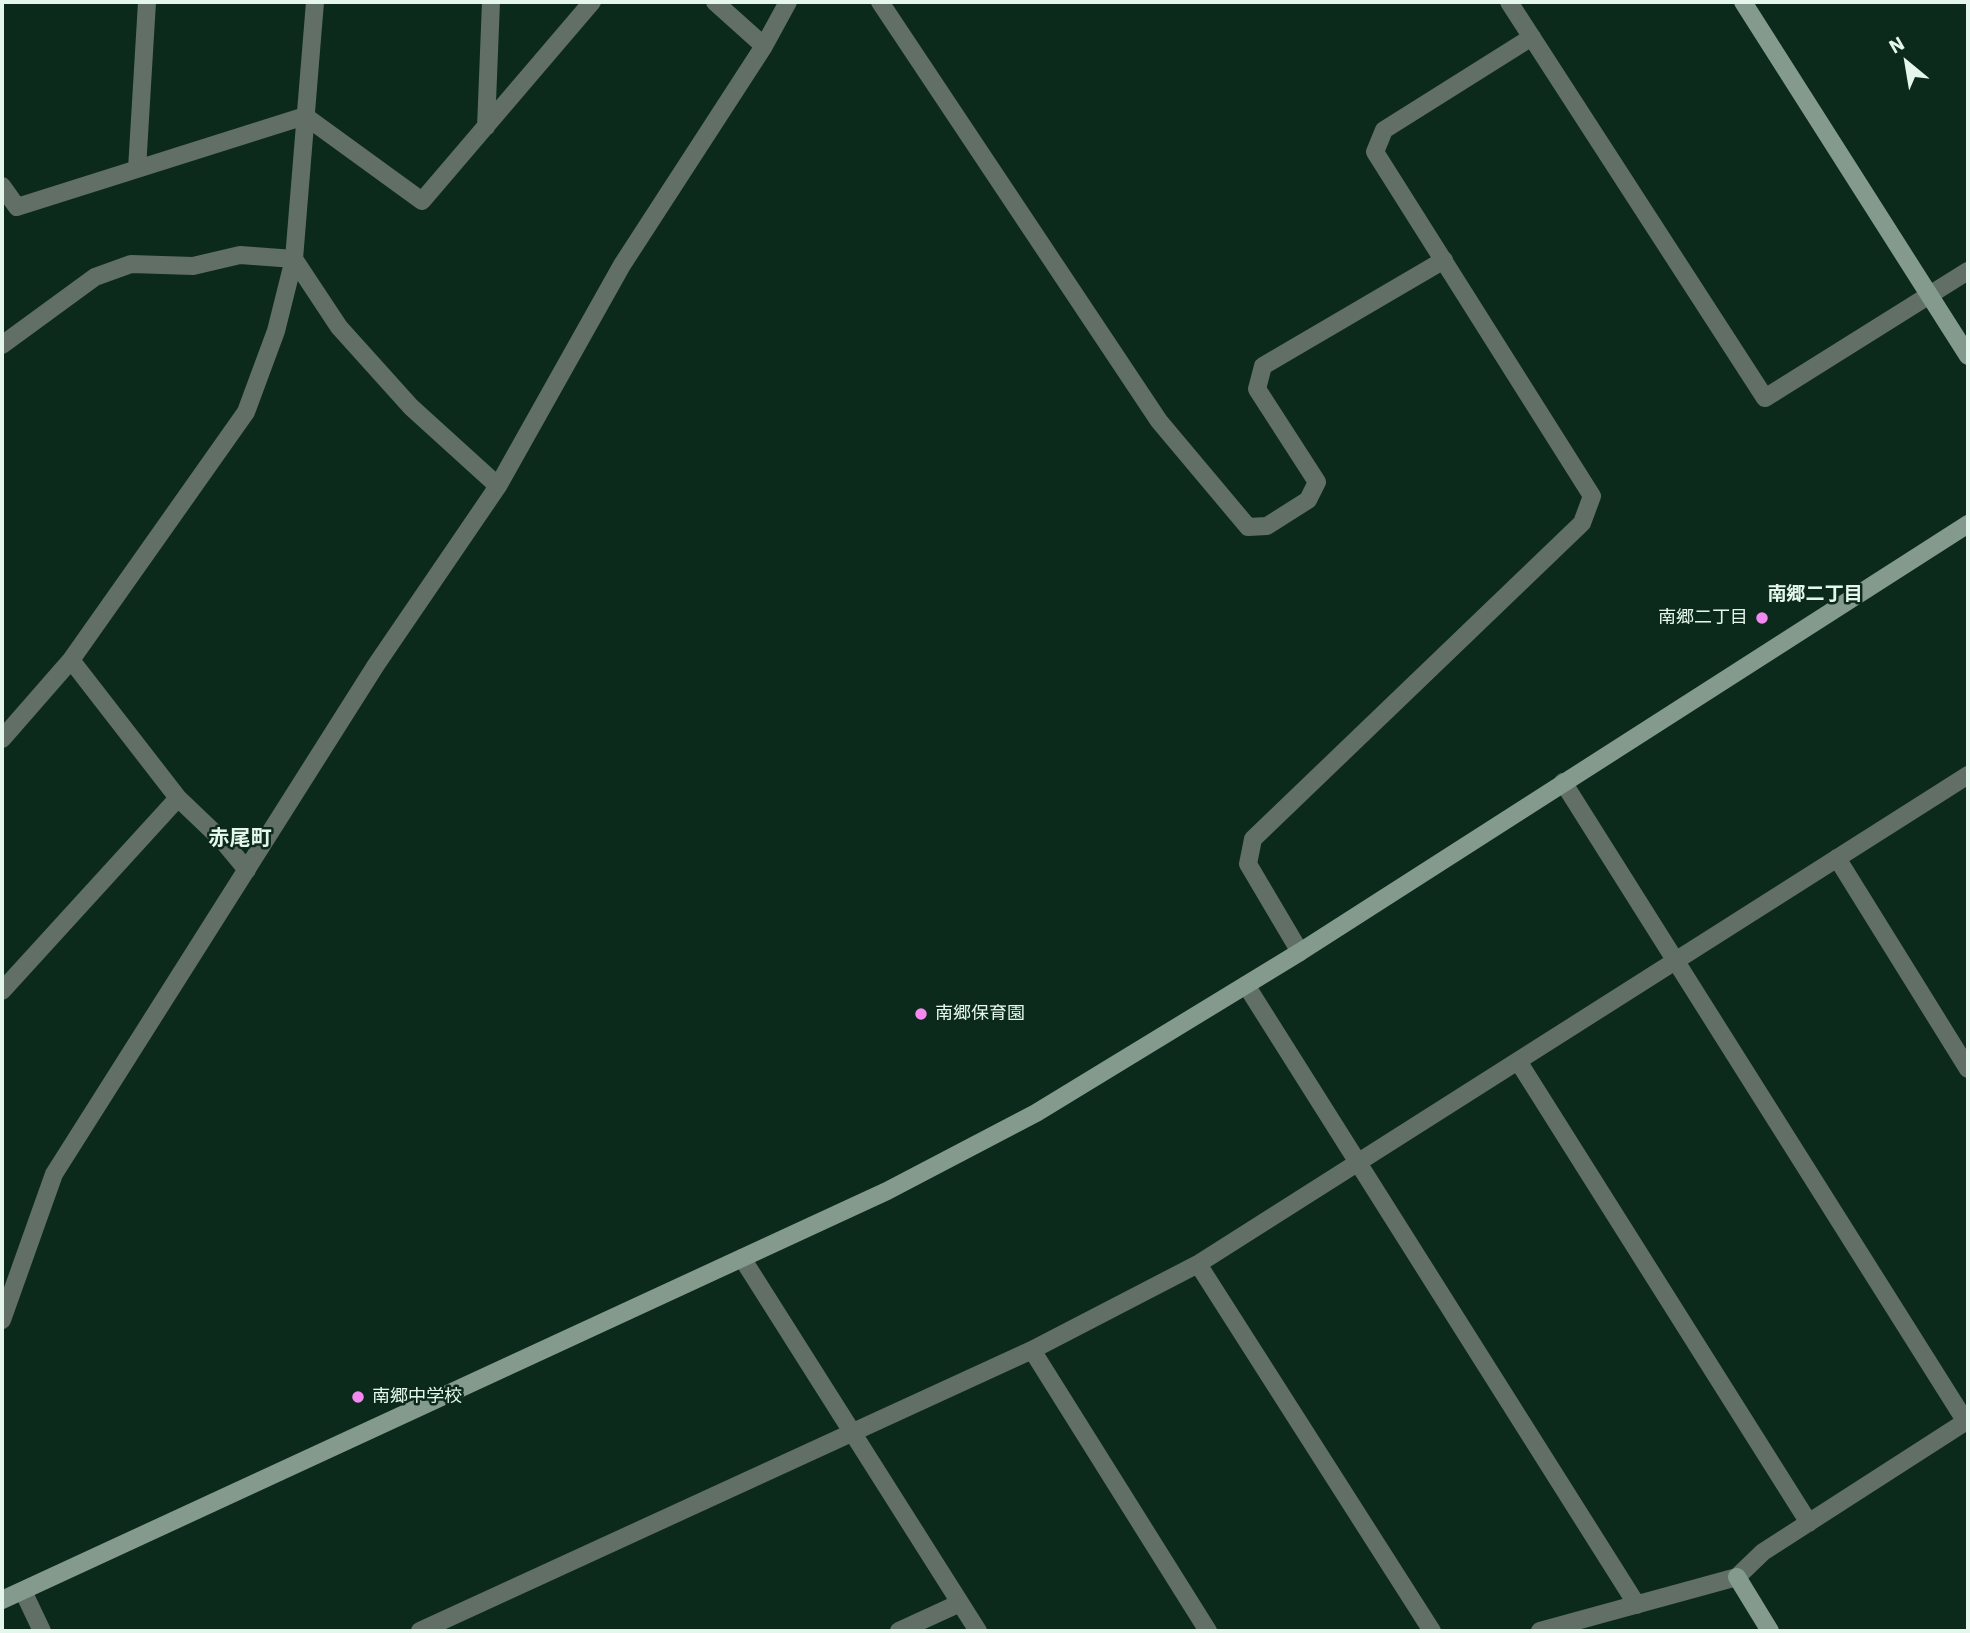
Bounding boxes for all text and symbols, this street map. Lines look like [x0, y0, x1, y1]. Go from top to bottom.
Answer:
north arrow [1872, 28, 1942, 98]
text: N [1885, 31, 1908, 59]
district label: 南郷二丁目 [1768, 584, 1862, 606]
place label: 南郷二丁目 [1658, 607, 1748, 629]
marker: 南郷二丁目 [1754, 610, 1770, 626]
district label: 赤尾町 [209, 826, 271, 852]
place label: 南郷保育園 [935, 1003, 1025, 1025]
marker: 南郷保育園 [913, 1006, 929, 1022]
place label: 南郷中学校 [372, 1386, 462, 1408]
marker: 南郷中学校 [350, 1389, 366, 1405]

